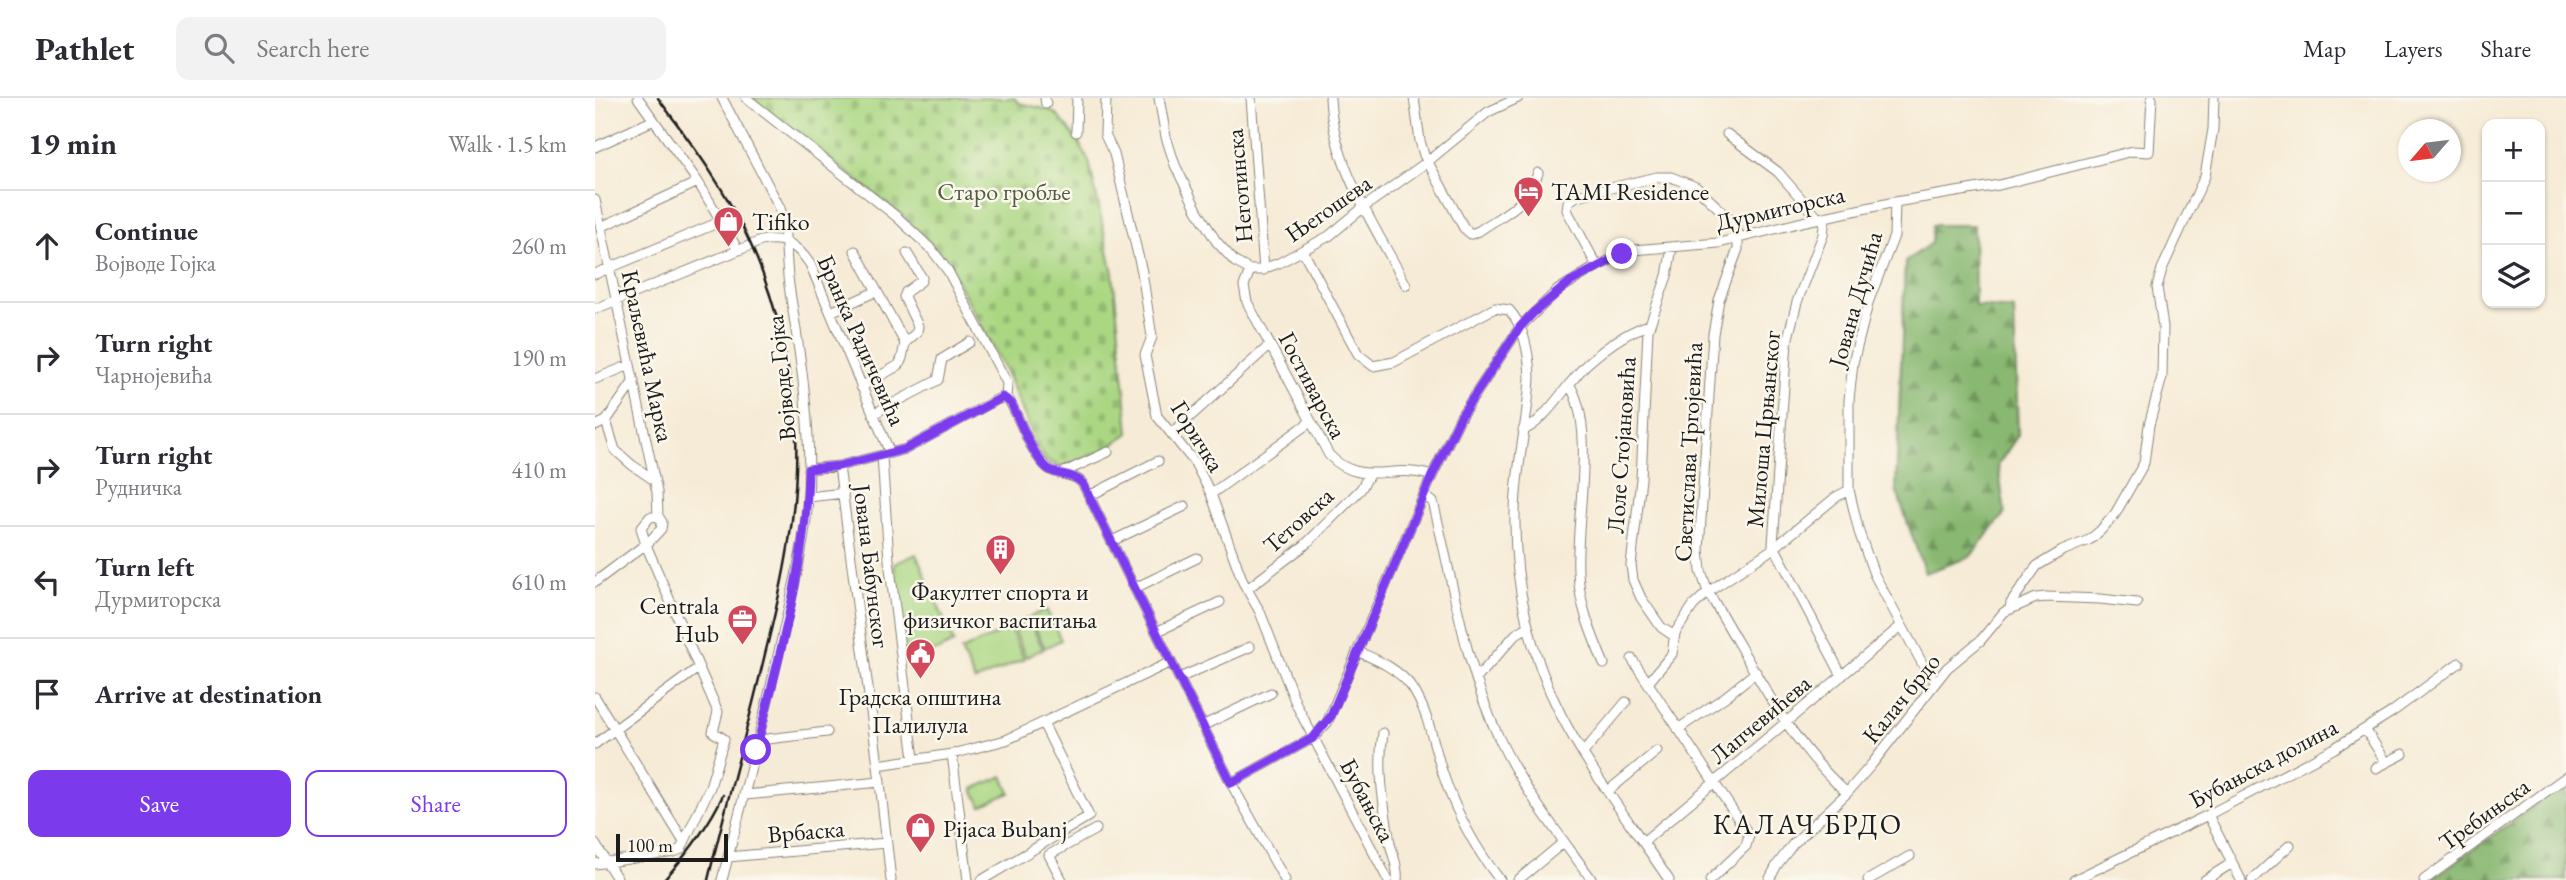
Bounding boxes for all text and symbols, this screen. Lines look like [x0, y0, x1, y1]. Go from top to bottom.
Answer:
search box [176, 17, 666, 80]
text: Pathlet [35, 27, 134, 70]
icon: search [200, 29, 238, 67]
text: Search here [256, 31, 369, 65]
text: Map [2303, 33, 2346, 64]
text: Layers [2384, 33, 2443, 64]
text: Share [2481, 33, 2531, 64]
north arrow [2398, 119, 2461, 182]
map controls [2482, 119, 2545, 308]
button: + [2482, 119, 2545, 182]
text: 19 min [28, 124, 117, 163]
street label: Неготинска [1219, 127, 1259, 244]
text: Walk · 1.5 km [448, 129, 567, 159]
street label: Његошева [1279, 167, 1378, 249]
hotel icon: TAMI Residence [1511, 174, 1545, 218]
park label: Старо гробље [937, 176, 1071, 207]
place label: TAMI Residence [1551, 176, 1709, 207]
street label: Дурмиторска [1712, 178, 1848, 238]
button: − [2482, 182, 2545, 245]
shop icon: Tifiko [712, 204, 746, 248]
place label: Tifiko [752, 206, 810, 237]
text: Continue [95, 214, 198, 248]
icon: ahead [28, 227, 66, 265]
street label: Јована Дучића [1820, 227, 1889, 372]
text: 260 m [511, 231, 567, 261]
route end [1606, 238, 1637, 269]
button: layers [2482, 245, 2545, 308]
text: Војводе Гојка [95, 248, 216, 278]
street label: Бранка Радичевића [810, 250, 914, 431]
street label: Краљевића Марка [615, 267, 681, 445]
street label: Војводе Гојка [759, 313, 803, 442]
text: Turn right [95, 326, 213, 360]
street label: Гостиварска [1272, 326, 1354, 444]
street label: Милоша Црњанског [1739, 329, 1787, 529]
icon: right [28, 339, 66, 377]
street label: Светислава Тргојевића [1667, 341, 1709, 563]
text: 190 m [511, 343, 567, 373]
street label: Лоле Стојановића [1599, 355, 1643, 534]
text: Чарнојевића [95, 360, 212, 390]
street label: Горичка [1164, 394, 1232, 478]
text: Turn right [95, 438, 213, 472]
icon: right [28, 451, 66, 489]
text: 410 m [511, 455, 567, 485]
text: Рудничка [95, 472, 182, 502]
street label: Јована Бабунског [846, 480, 897, 650]
street label: Тетовска [1256, 480, 1340, 560]
building icon: Факултет спорта и физичког васпитања [983, 532, 1017, 576]
text: Turn left [95, 550, 194, 584]
icon: left [28, 563, 66, 601]
text: 610 m [511, 567, 567, 597]
place label: Факултет спорта и физичког васпитања [903, 576, 1097, 635]
text: Дурмиторска [95, 584, 221, 614]
place label: Centrala Hub [639, 590, 719, 649]
office icon: Centrala Hub [725, 602, 759, 646]
public building icon: Градска општина Палилула [903, 637, 937, 681]
street label: Калач брдо [1855, 646, 1947, 750]
street label: Лапчевићева [1703, 667, 1817, 770]
icon: arrive [28, 675, 66, 713]
text: Arrive at destination [95, 677, 322, 711]
place label: Градска општина Палилула [839, 681, 1002, 740]
street label: Бубањска долина [2183, 711, 2343, 815]
route start [740, 734, 771, 765]
street label: Бубањска [1333, 753, 1403, 848]
button: Save [28, 770, 291, 837]
button: Share [305, 770, 567, 837]
street label: Требињска [2432, 770, 2536, 857]
district label: КАЛАЧ БРДО [1713, 806, 1903, 842]
shop icon: Pijaca Bubanj [903, 811, 937, 855]
street label: Врбаска [766, 812, 846, 850]
place label: Pijaca Bubanj [943, 813, 1067, 844]
scale bar [616, 831, 728, 863]
text: 100 m [627, 833, 673, 858]

